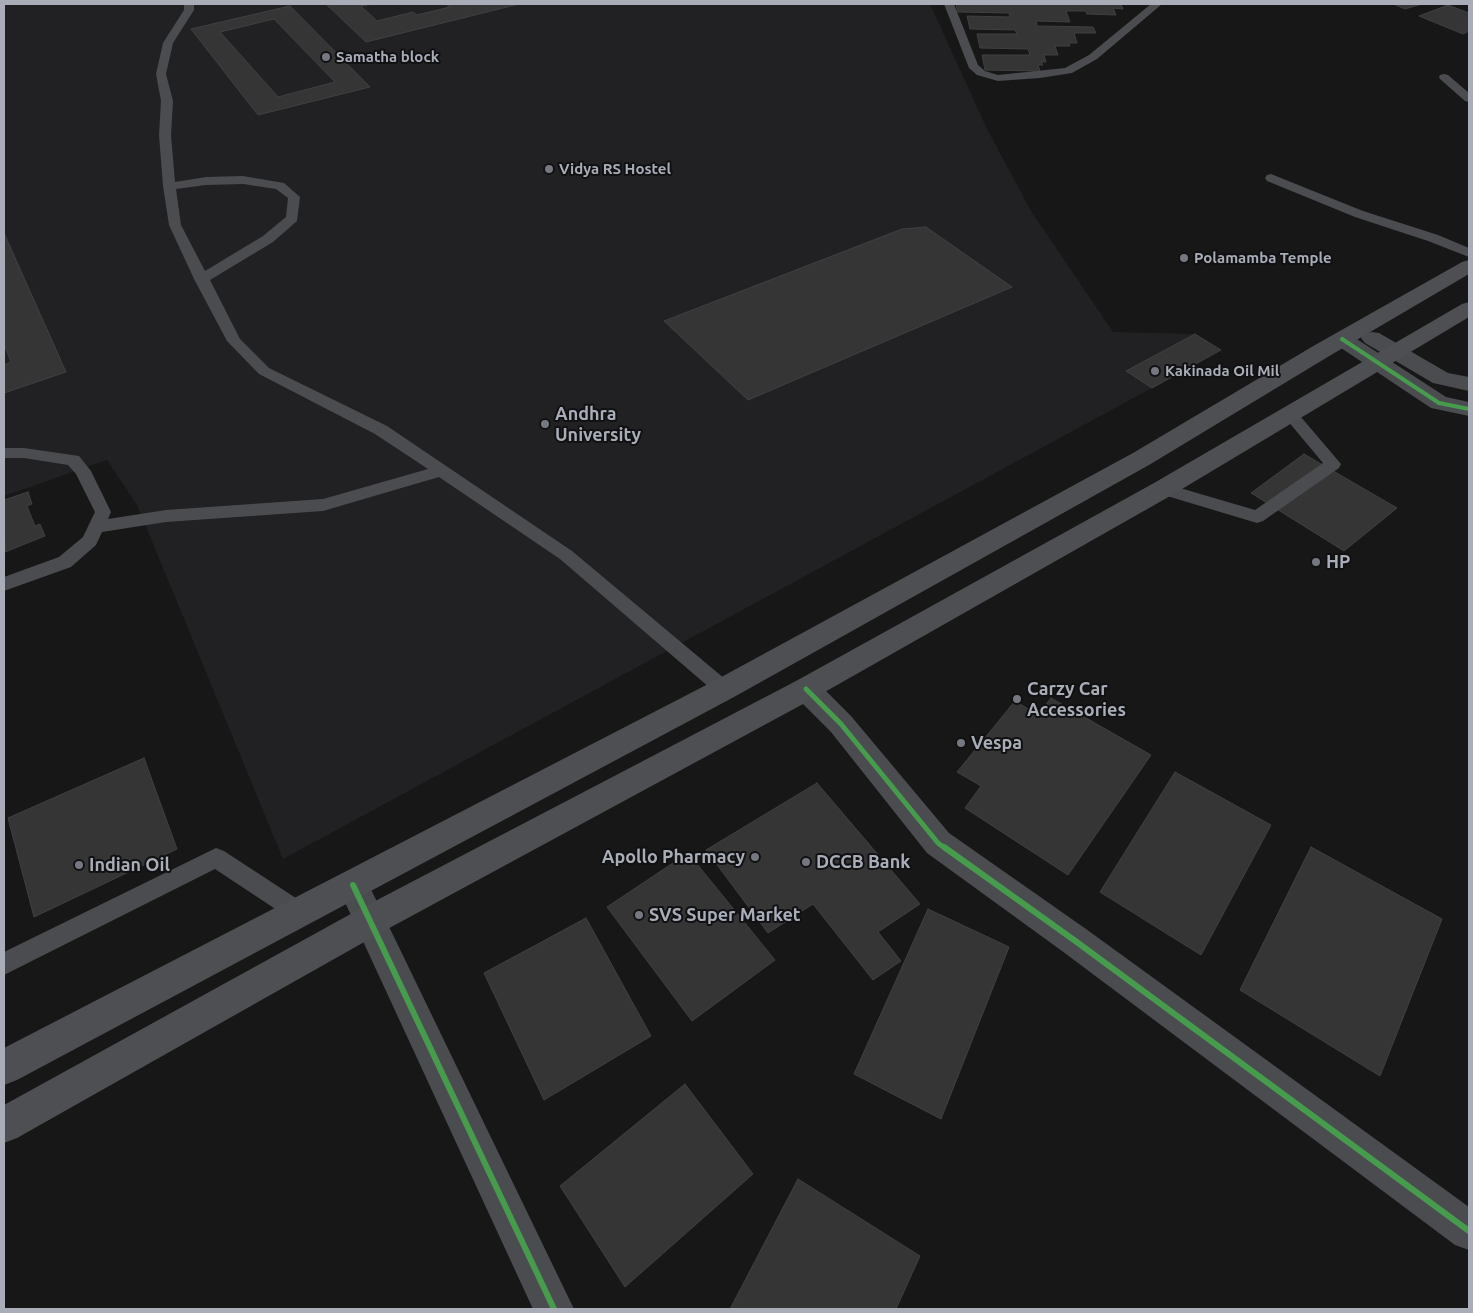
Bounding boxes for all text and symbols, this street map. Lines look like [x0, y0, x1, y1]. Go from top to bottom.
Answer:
place label: Samatha block [336, 48, 439, 66]
marker: Samatha block [320, 51, 332, 63]
place label: Vidya RS Hostel [559, 160, 671, 178]
marker: Vidya RS Hostel [543, 163, 555, 175]
place label: Polamamba Temple [1194, 249, 1332, 267]
marker: Polamamba Temple [1178, 252, 1190, 264]
place label: Kakinada Oil Mil [1165, 362, 1279, 380]
marker: Kakinada Oil Mil [1149, 365, 1161, 377]
place label: Andhra University [555, 403, 641, 446]
marker: Andhra University [539, 418, 551, 430]
place label: HP [1326, 551, 1350, 573]
marker: HP [1310, 556, 1322, 568]
place label: Carzy Car Accessories [1027, 678, 1126, 721]
marker: Carzy Car Accessories [1011, 693, 1023, 705]
place label: Vespa [971, 732, 1022, 754]
marker: Vespa [955, 737, 967, 749]
place label: Apollo Pharmacy [602, 846, 745, 868]
marker: Apollo Pharmacy [749, 851, 761, 863]
place label: DCCB Bank [816, 851, 910, 873]
place label: Indian Oil [89, 854, 170, 876]
marker: DCCB Bank [800, 856, 812, 868]
marker: Indian Oil [73, 859, 85, 871]
place label: SVS Super Market [649, 904, 801, 926]
marker: SVS Super Market [633, 909, 645, 921]

